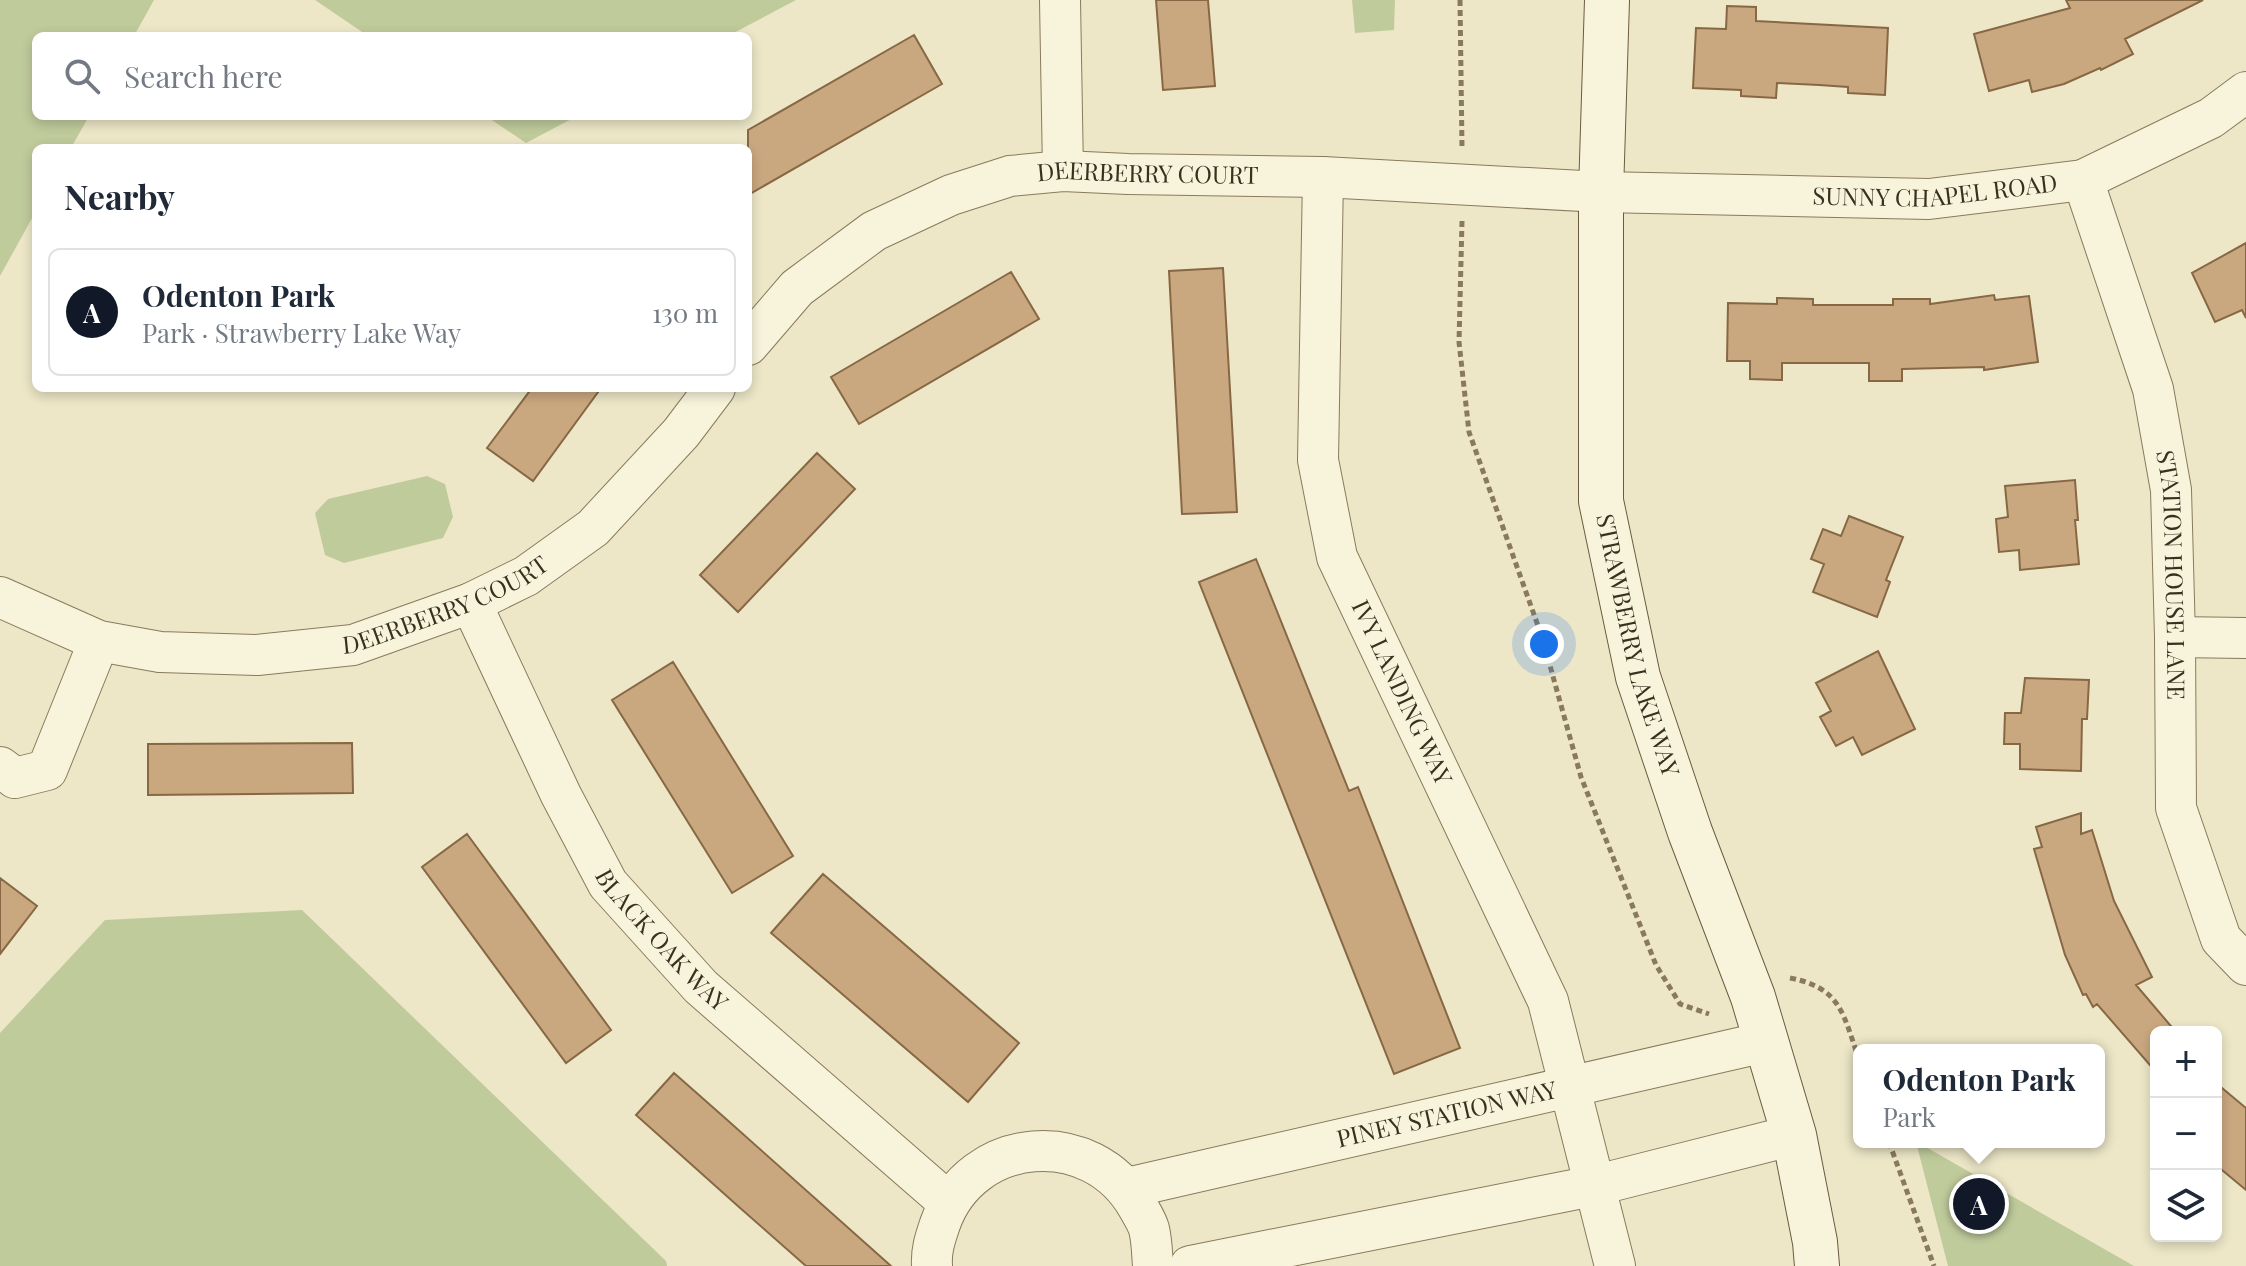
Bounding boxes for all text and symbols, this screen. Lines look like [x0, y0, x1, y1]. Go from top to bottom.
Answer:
search box [32, 32, 752, 120]
icon: search [60, 54, 104, 98]
text: Search here [124, 56, 283, 96]
street label: DEERBERRY COURT [1035, 153, 1259, 190]
street label: SUNNY CHAPEL ROAD [1812, 165, 2059, 213]
text: Nearby [64, 173, 175, 219]
text: Odenton Park [142, 275, 335, 315]
text: A [83, 295, 101, 330]
text: 130 m [652, 295, 718, 330]
text: Park · Strawberry Lake Way [142, 315, 461, 350]
street label: STATION HOUSE LANE [2150, 447, 2193, 700]
street label: STRAWBERRY LAKE WAY [1590, 511, 1689, 781]
street label: DEERBERRY COURT [340, 547, 554, 660]
street label: IVY LANDING WAY [1346, 594, 1461, 790]
your location [1524, 624, 1564, 664]
street label: BLACK OAK WAY [589, 863, 736, 1018]
map controls [2150, 1026, 2222, 1242]
button: + [2150, 1026, 2222, 1098]
popup [1853, 1044, 2105, 1148]
text: Odenton Park [1882, 1059, 2076, 1099]
street label: PINEY STATION WAY [1333, 1072, 1560, 1154]
button: − [2150, 1098, 2222, 1170]
text: Park [1882, 1099, 1936, 1134]
button: layers [2150, 1170, 2222, 1242]
pin: A [1953, 1174, 2005, 1234]

